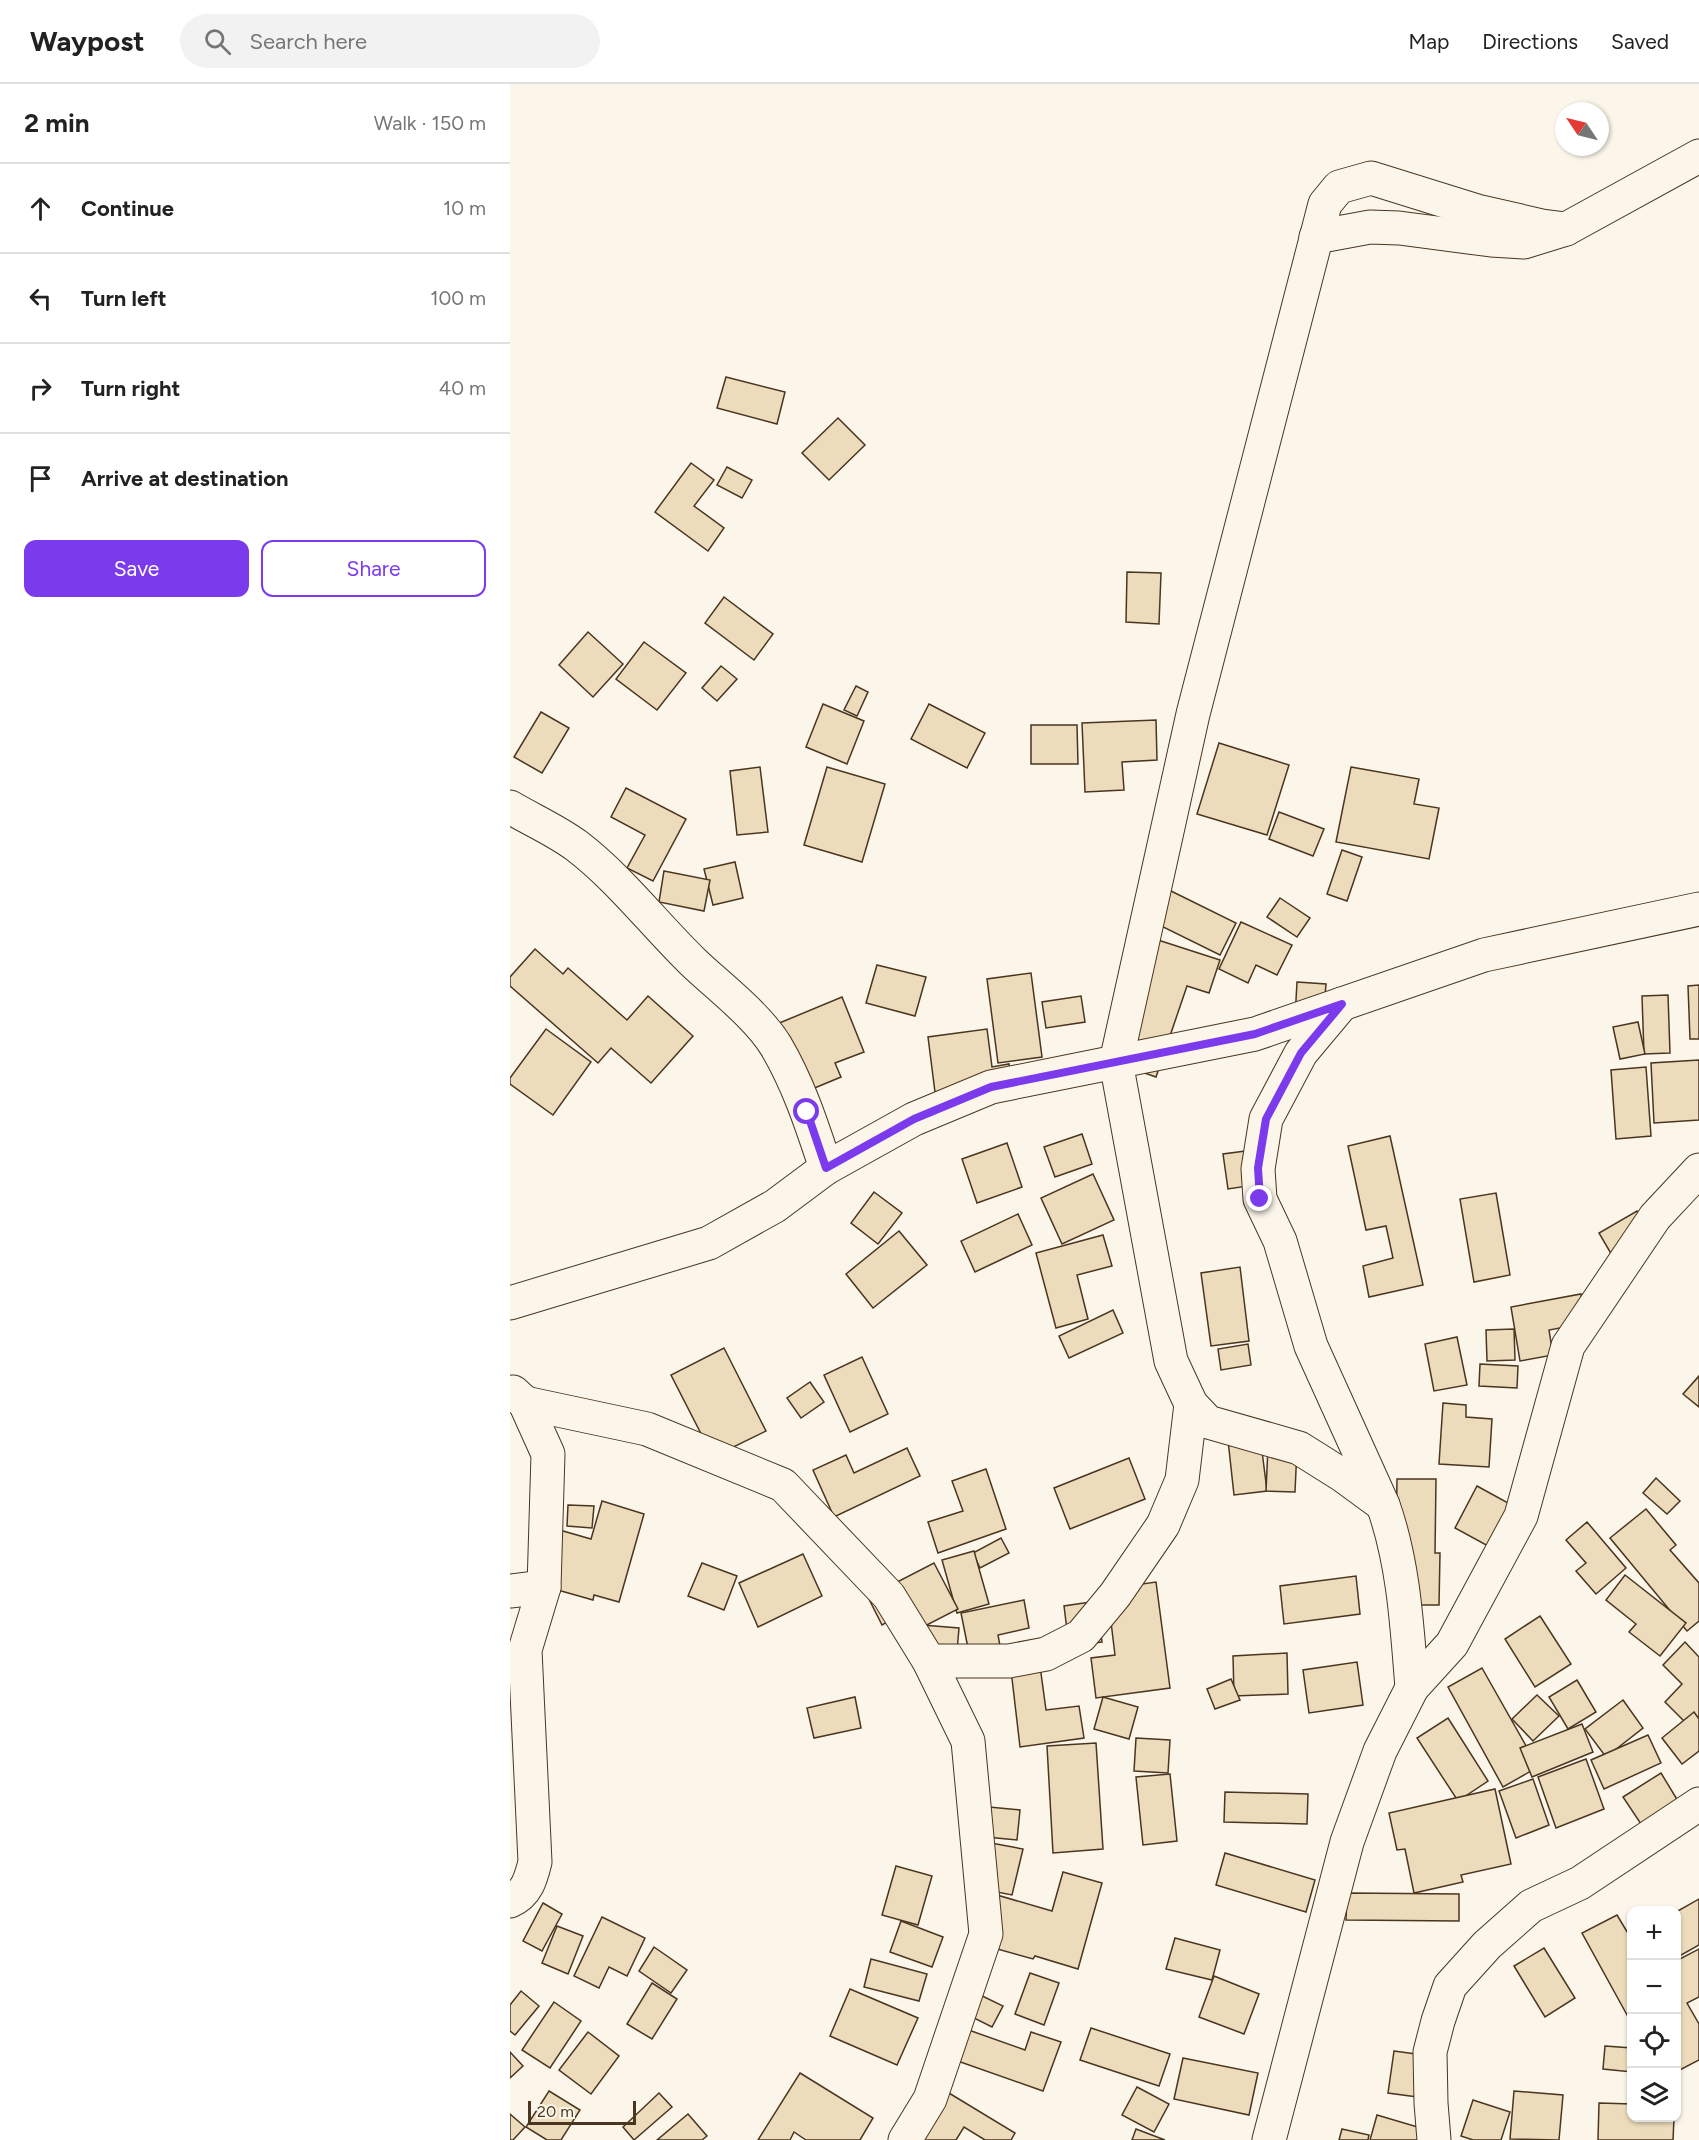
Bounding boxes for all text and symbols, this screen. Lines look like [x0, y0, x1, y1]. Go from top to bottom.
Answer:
search box [180, 14, 600, 68]
text: Waypost [30, 24, 144, 58]
icon: search [201, 25, 234, 58]
text: Search here [249, 28, 367, 55]
text: Map [1408, 29, 1449, 54]
text: Directions [1482, 29, 1578, 54]
text: Saved [1611, 29, 1669, 54]
north arrow [1555, 102, 1609, 156]
text: 2 min [24, 107, 90, 139]
text: Walk · 150 m [374, 111, 486, 135]
icon: ahead [24, 192, 57, 225]
text: Continue [81, 195, 174, 222]
text: 10 m [443, 196, 486, 220]
icon: left [24, 282, 57, 315]
text: Turn left [81, 285, 167, 312]
text: 100 m [430, 286, 486, 310]
icon: right [24, 372, 57, 405]
text: Turn right [81, 375, 180, 402]
text: 40 m [439, 376, 486, 400]
icon: arrive [24, 462, 57, 495]
text: Arrive at destination [81, 465, 289, 492]
button: Save [24, 540, 249, 597]
button: Share [261, 540, 486, 597]
route start [793, 1098, 819, 1124]
route end [1246, 1185, 1272, 1211]
map controls [1627, 1906, 1681, 2122]
button: + [1627, 1906, 1681, 1960]
button: − [1627, 1960, 1681, 2014]
button: locate [1627, 2014, 1681, 2068]
button: layers [1627, 2068, 1681, 2122]
scale bar [528, 2098, 636, 2126]
text: 20 m [537, 2102, 574, 2121]

